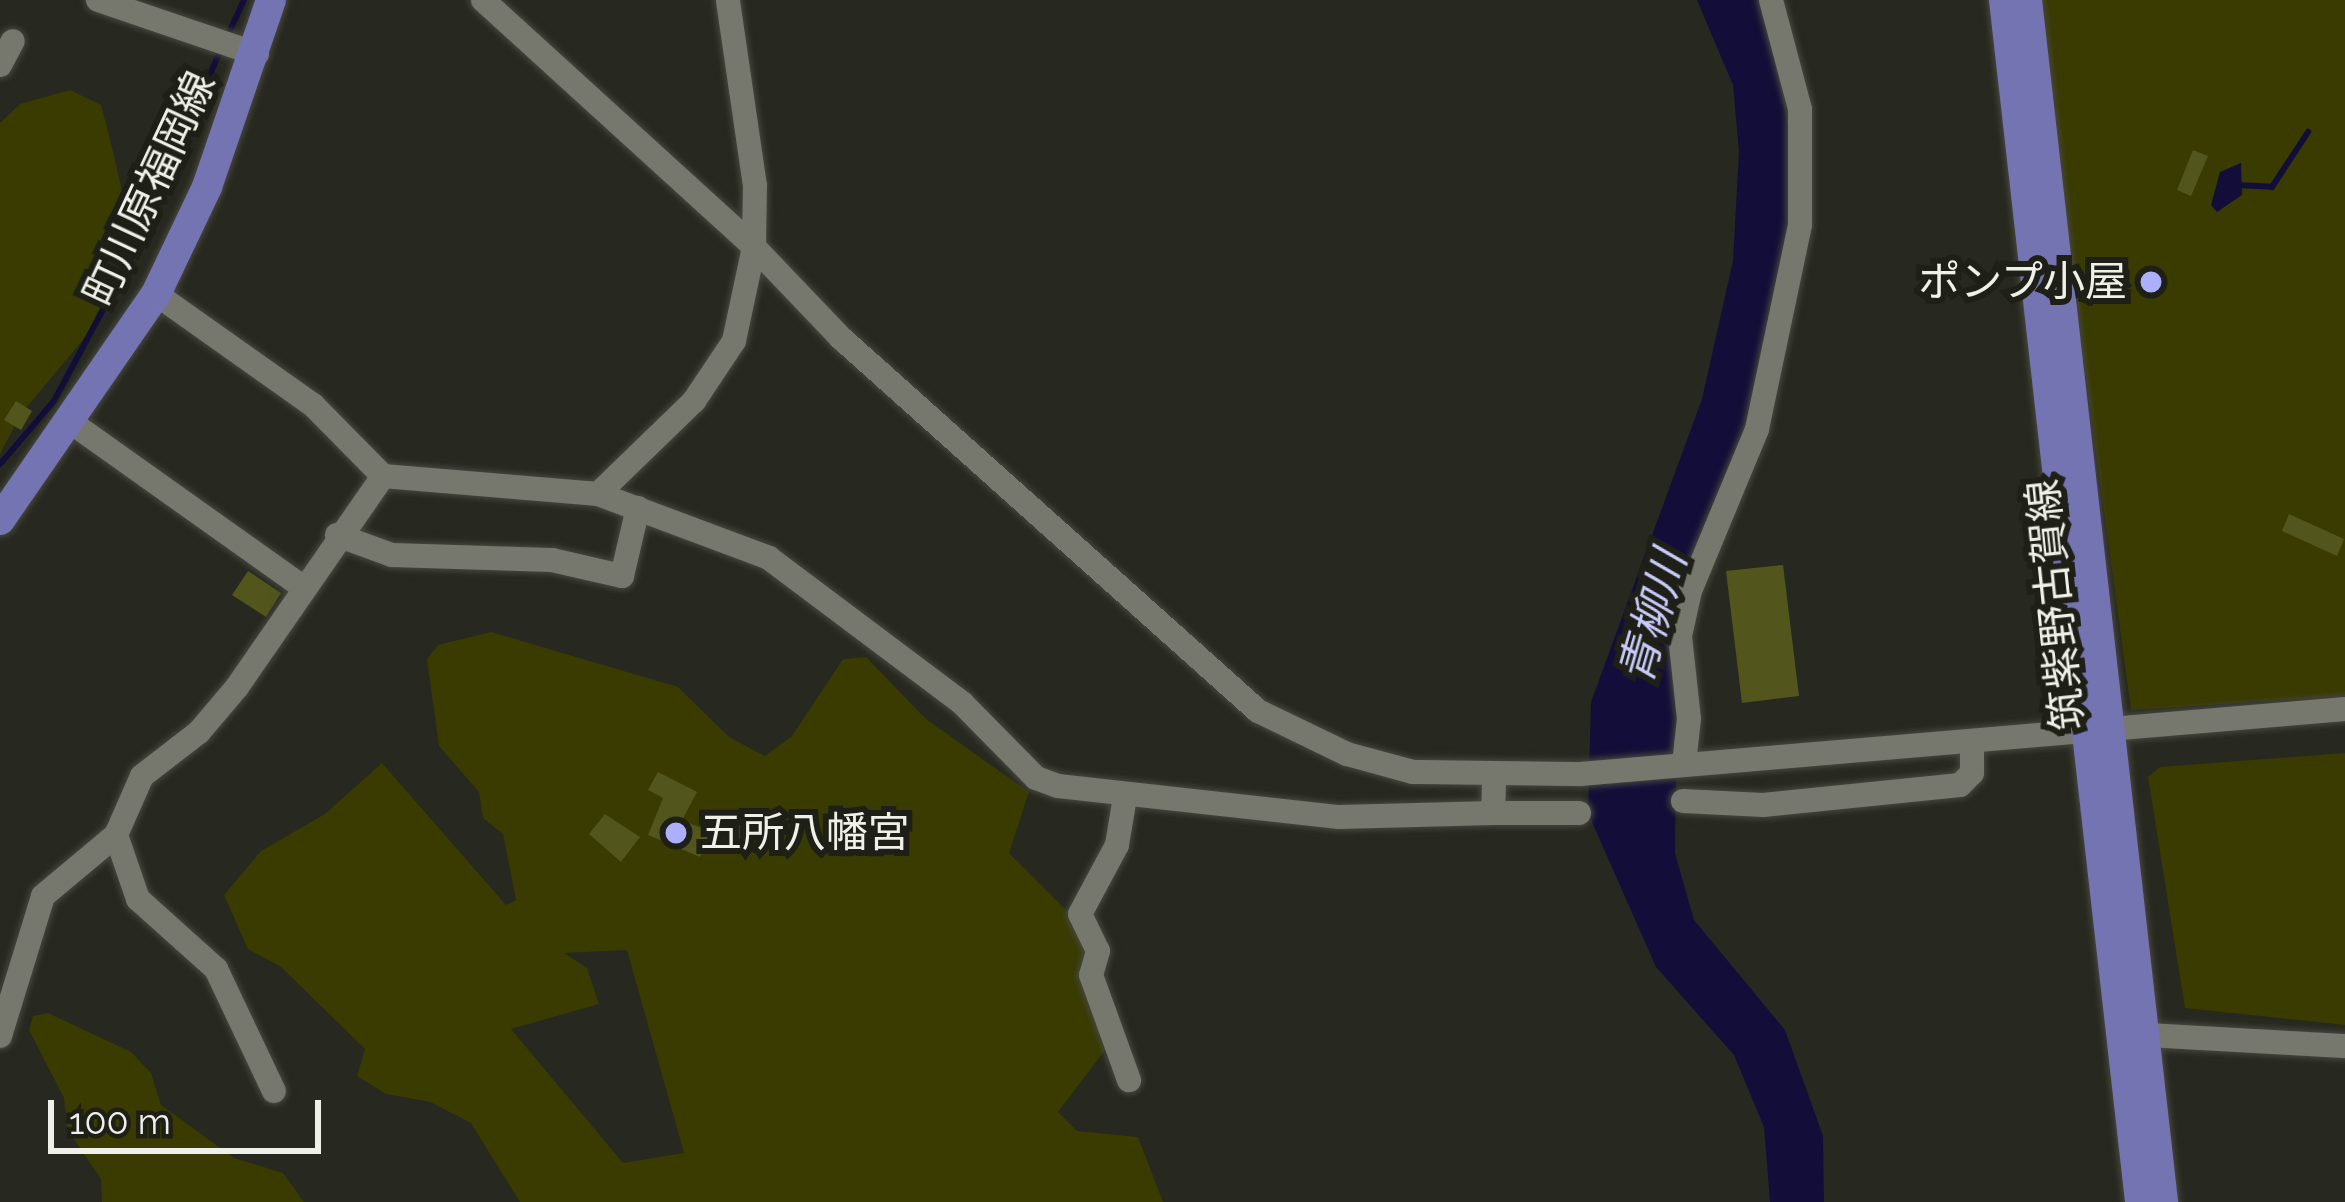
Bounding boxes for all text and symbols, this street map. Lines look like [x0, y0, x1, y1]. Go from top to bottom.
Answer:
street label: 町川原福岡線 [74, 64, 226, 314]
place label: ポンプ小屋 [1917, 257, 2127, 307]
marker: ポンプ小屋 [2138, 269, 2164, 295]
street label: 筑紫野古賀線 [2018, 477, 2094, 733]
water label: 青柳川 [1608, 545, 1698, 689]
place label: 五所八幡宮 [700, 808, 910, 858]
marker: 五所八幡宮 [663, 820, 689, 846]
scale bar [54, 1076, 327, 1150]
text: 100 m [69, 1100, 171, 1142]

